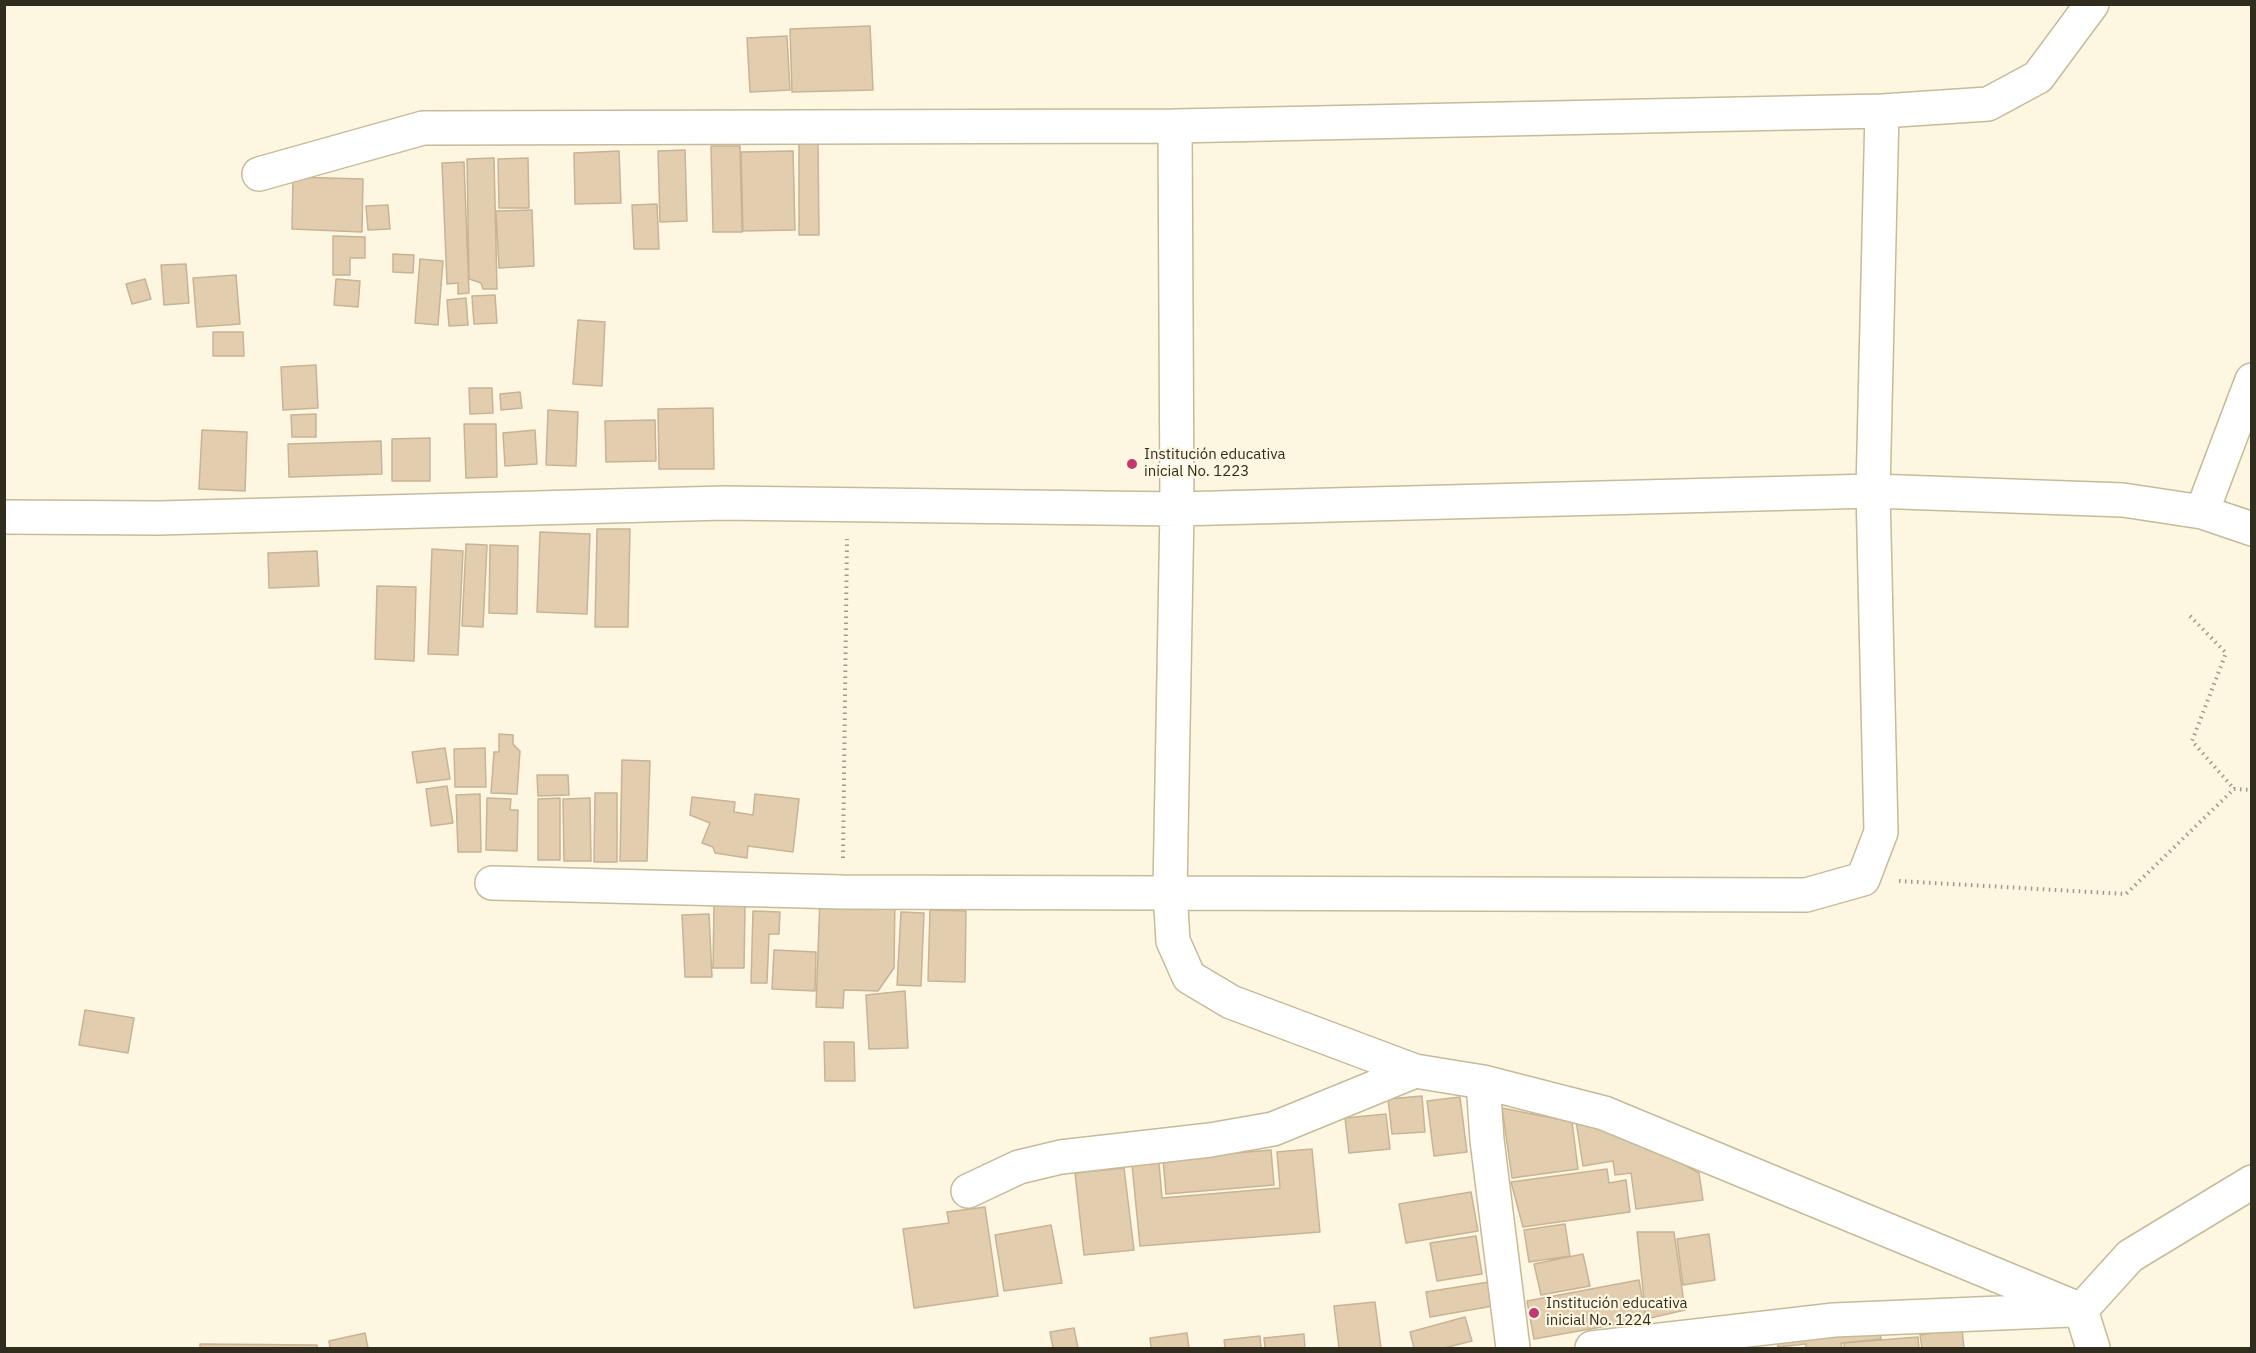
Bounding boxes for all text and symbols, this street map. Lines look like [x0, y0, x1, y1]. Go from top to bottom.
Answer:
place label: Institución educativa inicial No. 1223 [1144, 446, 1286, 481]
marker: Institución educativa inicial No. 1223 [1125, 457, 1139, 471]
place label: Institución educativa inicial No. 1224 [1546, 1295, 1688, 1330]
marker: Institución educativa inicial No. 1224 [1527, 1306, 1541, 1320]

